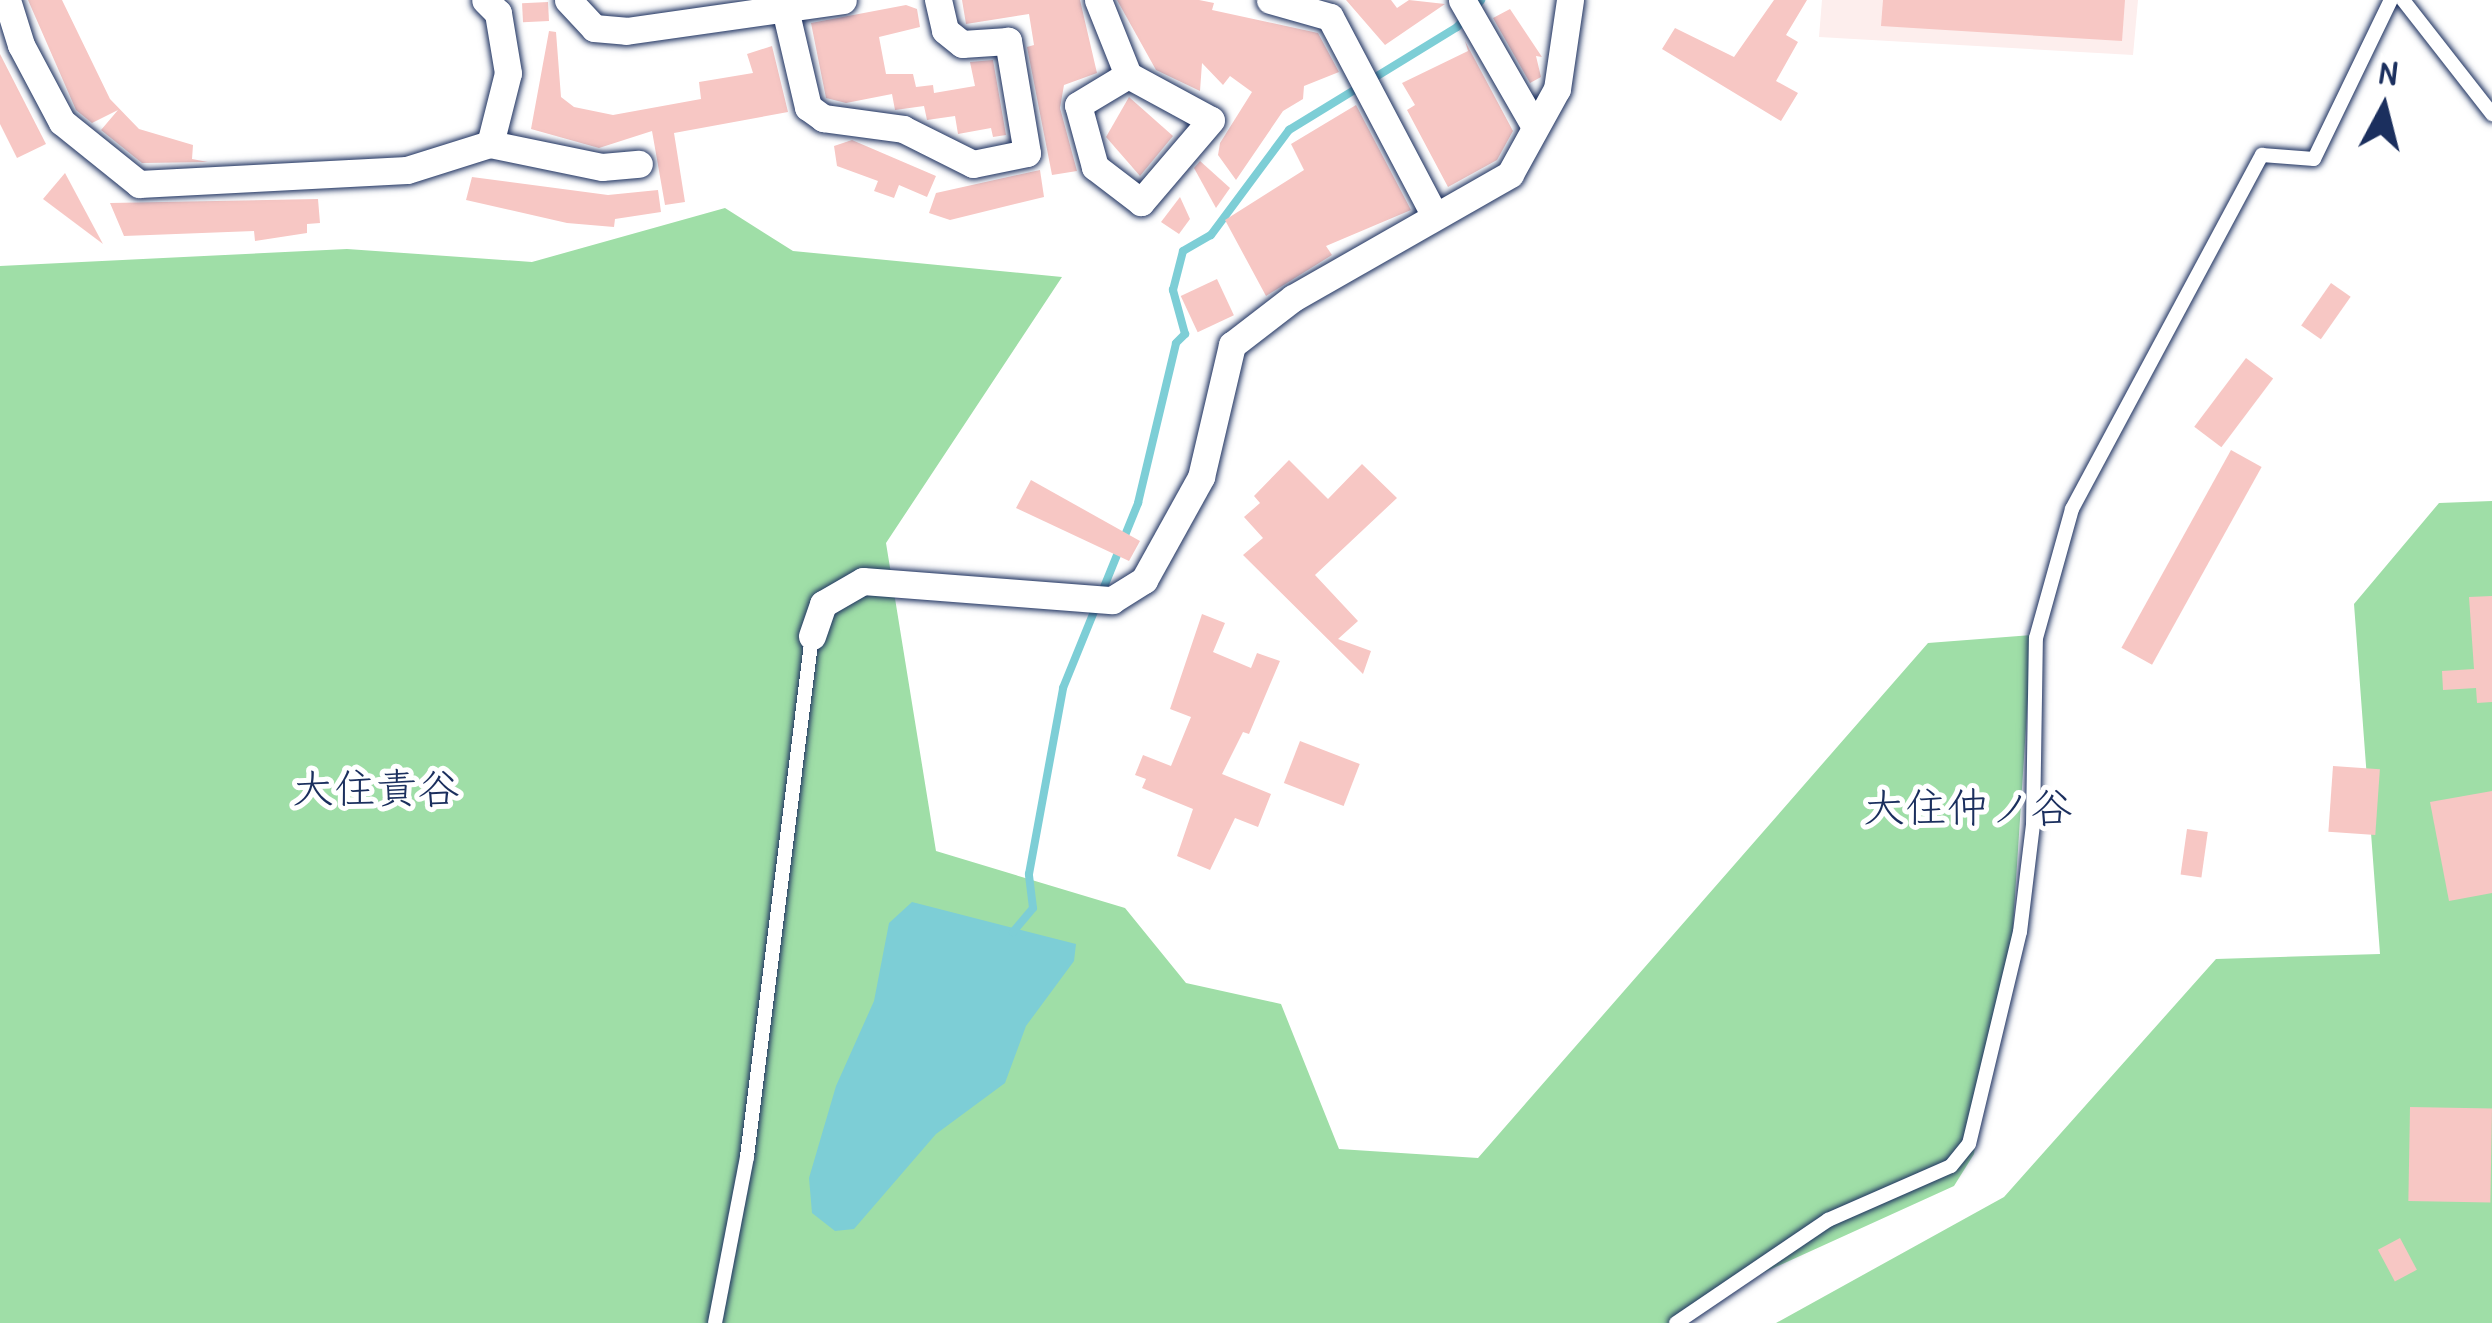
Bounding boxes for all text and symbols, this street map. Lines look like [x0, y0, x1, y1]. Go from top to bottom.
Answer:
north arrow [2324, 48, 2444, 168]
text: N [2377, 49, 2400, 95]
district label: 大住責谷 [292, 763, 460, 813]
district label: 大住仲ノ谷 [1863, 782, 2073, 832]

